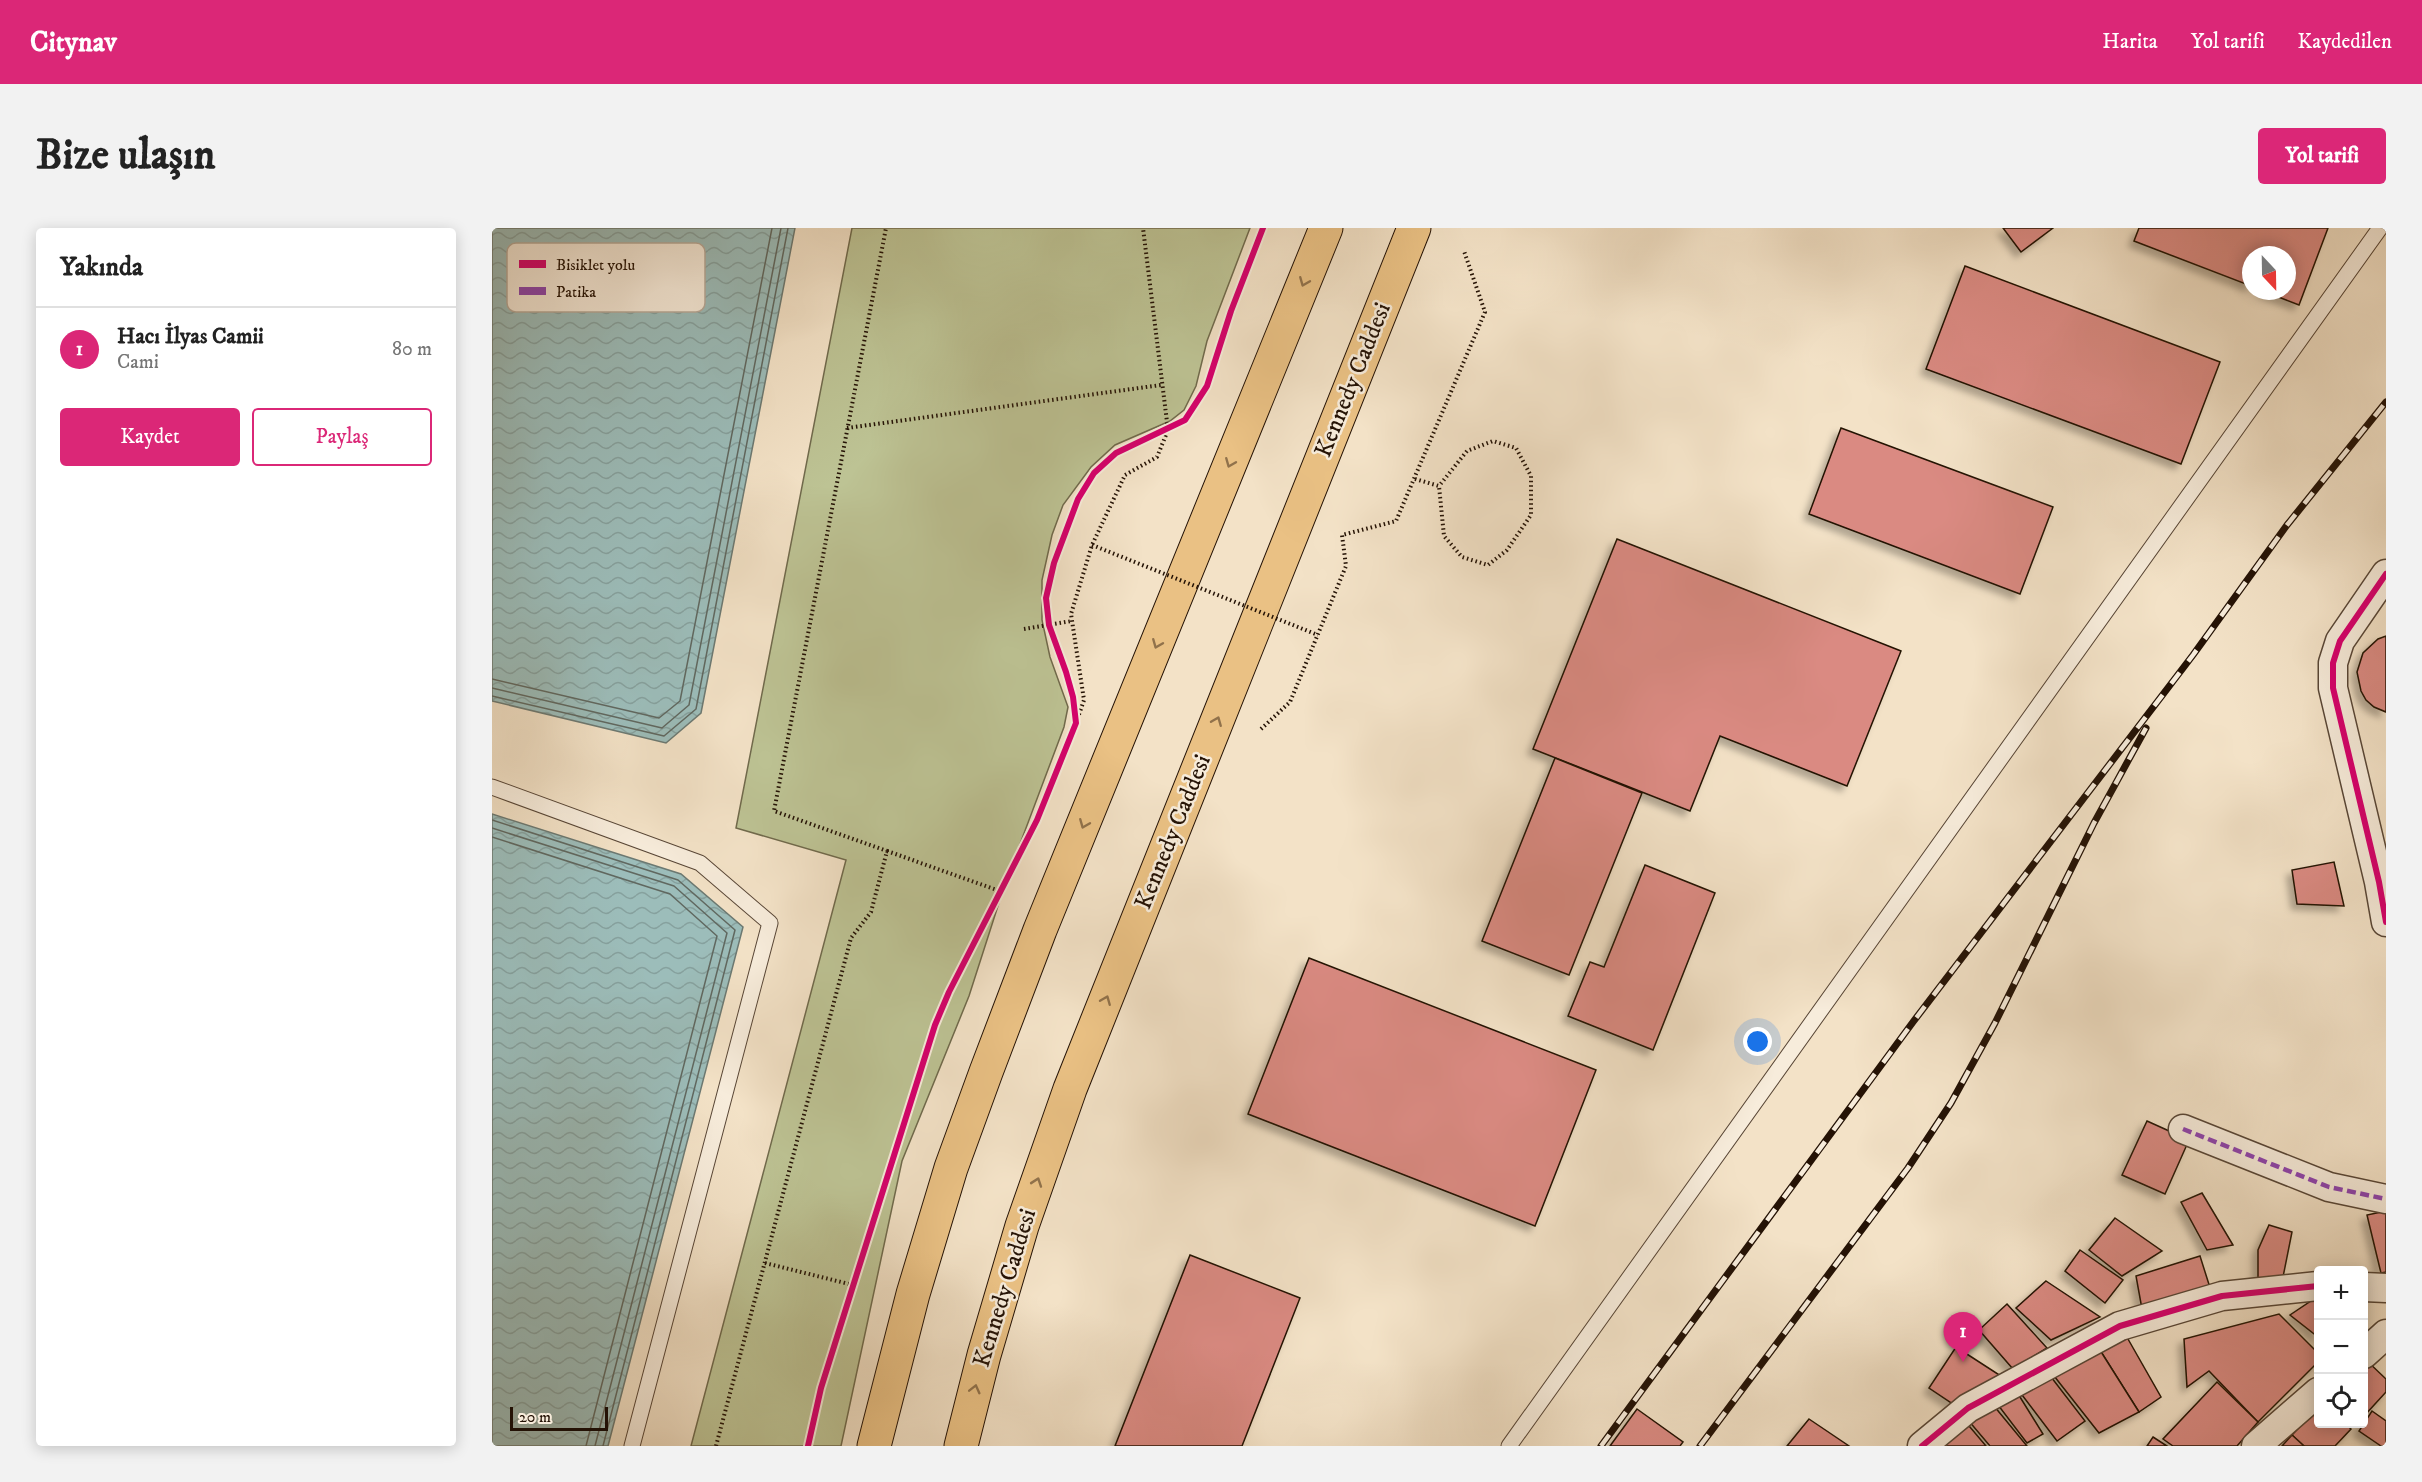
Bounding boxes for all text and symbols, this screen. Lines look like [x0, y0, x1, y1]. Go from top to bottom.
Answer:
text: Citynav [30, 25, 117, 60]
text: Harita [2102, 29, 2158, 55]
text: Yol tarifi [2191, 29, 2265, 55]
text: Kaydedilen [2298, 29, 2392, 55]
button: Yol tarifi [2258, 128, 2386, 184]
text: Bize ulaşın [36, 130, 216, 182]
legend [507, 243, 705, 312]
north arrow [2242, 246, 2296, 300]
text: Yakında [60, 251, 143, 284]
text: Bisiklet yolu [556, 255, 636, 275]
one-way arrow [1299, 276, 1311, 287]
text: Patika [556, 282, 596, 302]
street label: Kennedy Caddesi [1308, 298, 1398, 462]
text: Hacı İlyas Camii [117, 323, 264, 350]
text: 1 [76, 337, 83, 362]
text: 80 m [392, 337, 432, 362]
text: Cami [117, 350, 159, 375]
button: Kaydet [60, 408, 240, 466]
button: Paylaş [252, 408, 432, 466]
one-way arrow [1225, 457, 1237, 468]
one-way arrow [1152, 637, 1164, 648]
one-way arrow [1210, 716, 1222, 727]
street label: Kennedy Caddesi [1128, 750, 1218, 914]
one-way arrow [1079, 818, 1091, 829]
one-way arrow [1099, 995, 1111, 1006]
your location [1743, 1027, 1772, 1056]
one-way arrow [1030, 1178, 1043, 1188]
street label: Kennedy Caddesi [967, 1205, 1043, 1371]
map controls [2314, 1266, 2368, 1428]
button: + [2314, 1266, 2368, 1320]
pin: 1 [1944, 1312, 1982, 1362]
button: − [2314, 1320, 2368, 1374]
button: locate [2314, 1374, 2368, 1428]
one-way arrow [968, 1384, 981, 1394]
scale bar [510, 1404, 608, 1432]
text: 20 m [519, 1407, 551, 1427]

